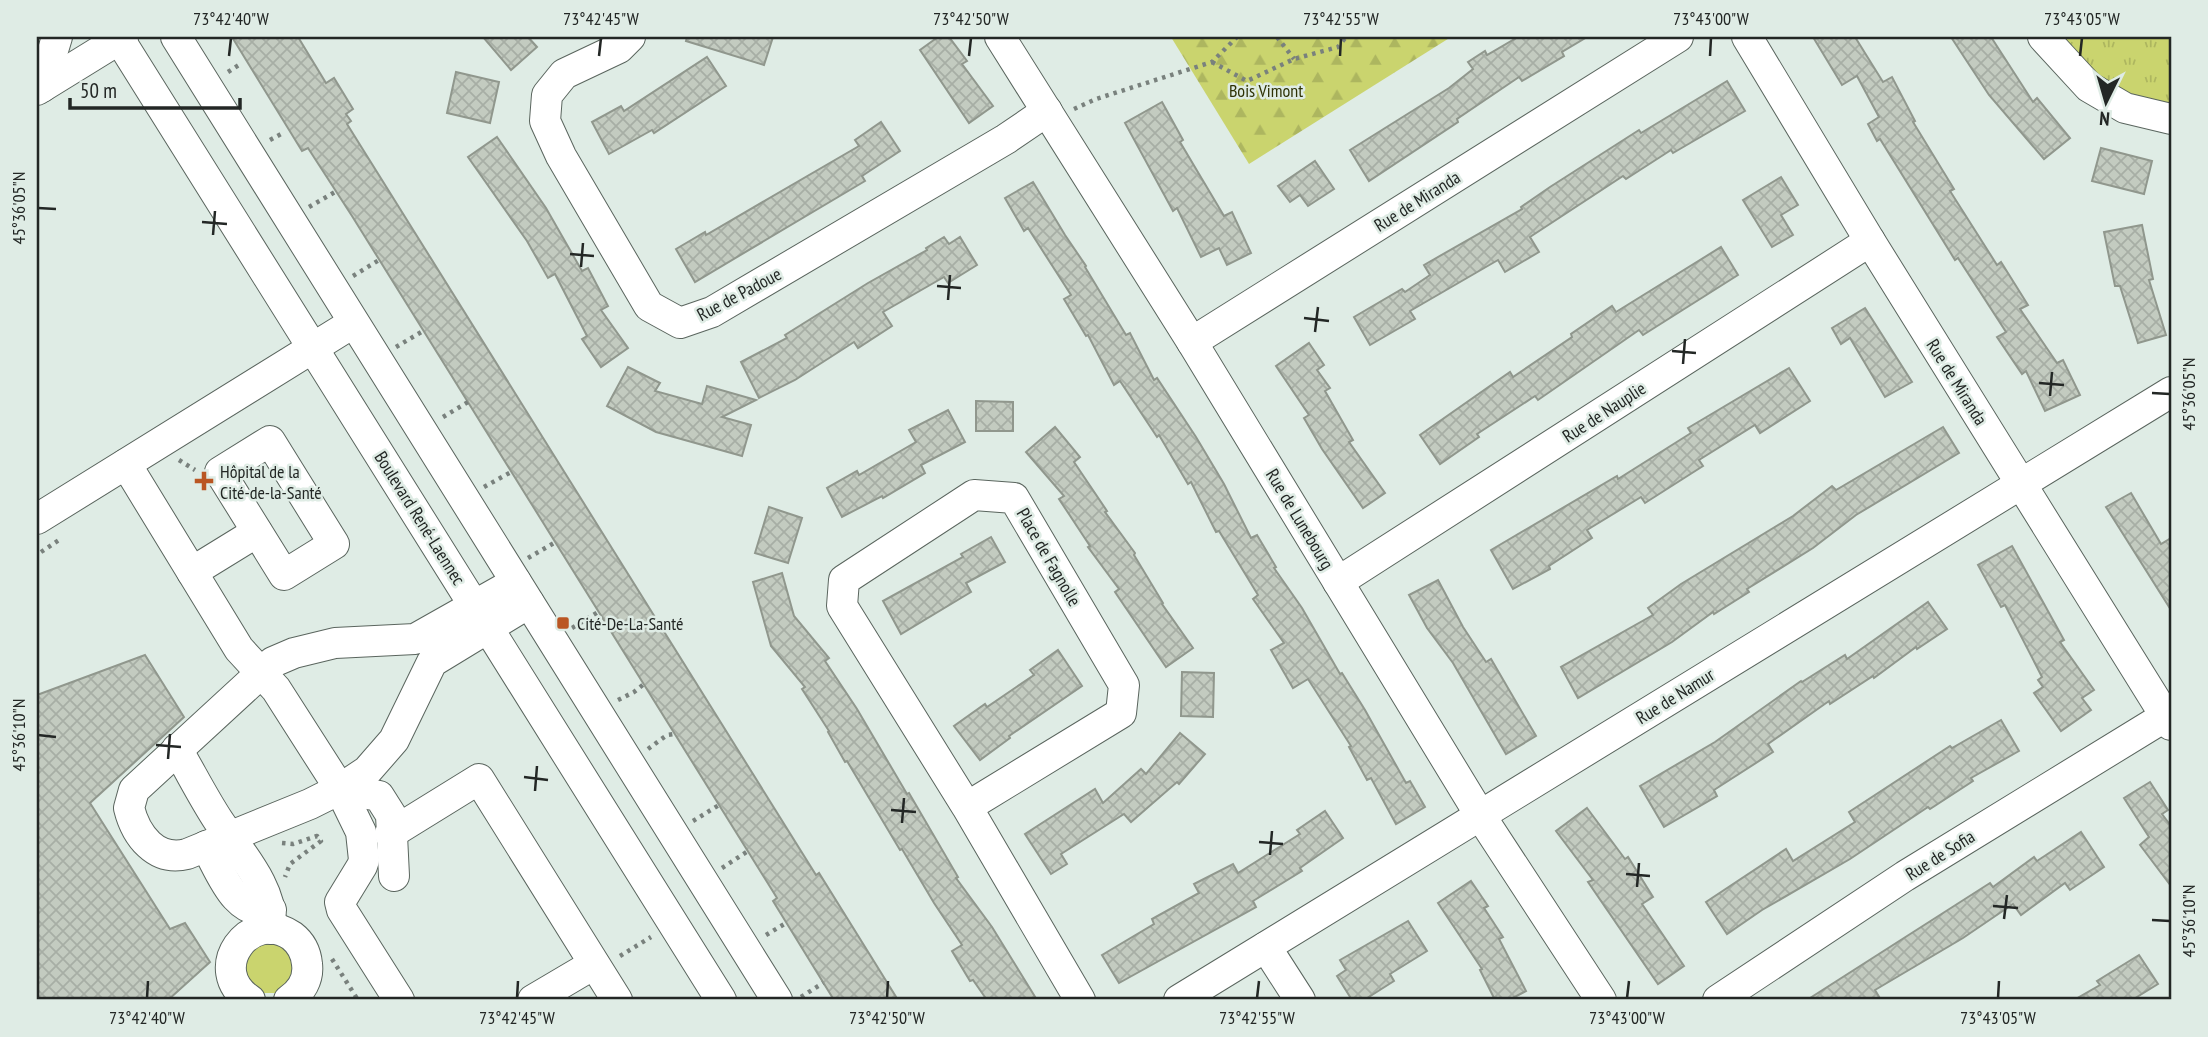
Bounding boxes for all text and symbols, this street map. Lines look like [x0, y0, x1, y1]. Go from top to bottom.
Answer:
text: 73°42'40"W [193, 7, 269, 30]
text: 73°42'45"W [563, 7, 639, 30]
text: 73°42'50"W [933, 7, 1009, 30]
text: 73°42'55"W [1303, 7, 1379, 30]
text: 73°43'00"W [1673, 7, 1749, 30]
text: 73°43'05"W [2044, 7, 2120, 30]
scale bar [70, 66, 240, 110]
north arrow [2072, 66, 2142, 136]
text: 50 m [80, 77, 117, 104]
park label: Bois Vimont [1229, 79, 1303, 102]
text: N [2098, 107, 2111, 131]
street label: Rue de Miranda [1370, 166, 1464, 236]
text: 45°36'05"N [7, 172, 30, 244]
street label: Rue de Padoue [693, 262, 785, 326]
street label: Rue de Miranda [1922, 335, 1992, 429]
text: 45°36'05"N [2177, 358, 2200, 430]
street label: Rue de Nauplie [1558, 377, 1650, 447]
street label: Boulevard René-Laennec [370, 447, 471, 590]
place label: Hôpital de la Cité-de-la-Santé [220, 460, 322, 504]
street label: Rue de Lunebourg [1261, 465, 1339, 573]
marker: Hôpital de la Cité-de-la-Santé [194, 471, 214, 491]
street label: Place de Fagnolle [1012, 504, 1086, 610]
place label: Cité-De-La-Santé [577, 612, 683, 635]
marker: Cité-De-La-Santé [555, 615, 571, 631]
street label: Rue de Namur [1632, 663, 1719, 729]
text: 45°36'10"N [7, 699, 30, 771]
street label: Rue de Sofia [1901, 825, 1979, 885]
text: 45°36'10"N [2177, 885, 2200, 957]
text: 73°42'40"W [109, 1006, 185, 1029]
text: 73°42'45"W [479, 1006, 555, 1029]
text: 73°42'50"W [849, 1006, 925, 1029]
text: 73°42'55"W [1219, 1006, 1295, 1029]
text: 73°43'00"W [1589, 1006, 1665, 1029]
text: 73°43'05"W [1960, 1006, 2036, 1029]

